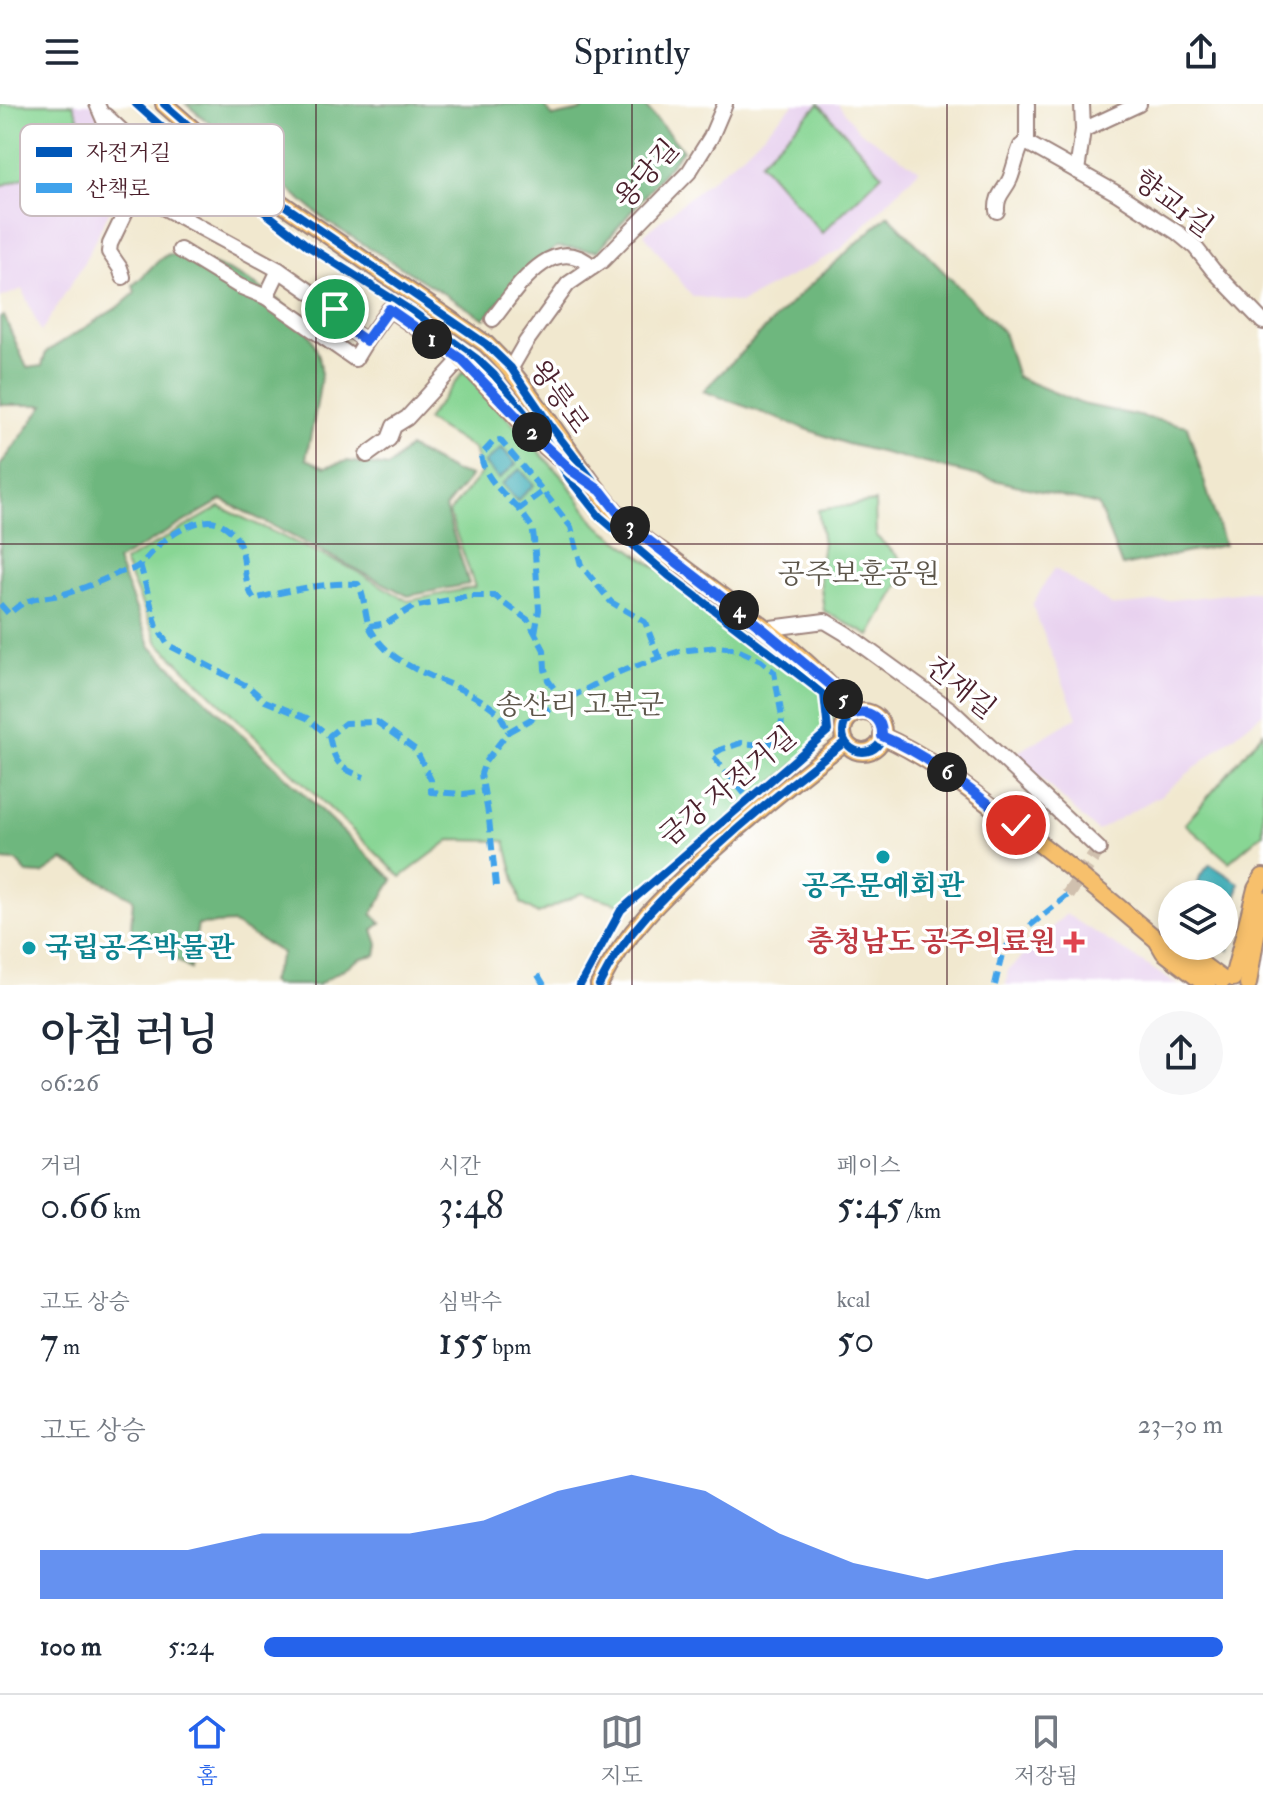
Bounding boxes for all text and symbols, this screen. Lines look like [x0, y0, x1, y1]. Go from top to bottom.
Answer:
icon: menu [40, 30, 84, 74]
text: Sprintly [573, 30, 690, 75]
icon: share [1179, 30, 1223, 74]
legend [20, 124, 284, 216]
street label: 용당길 [607, 132, 687, 216]
text: 자전거길 [86, 139, 171, 167]
street label: 향교1길 [1126, 163, 1220, 245]
text: 산책로 [86, 175, 150, 203]
pin [301, 275, 369, 343]
icon: arrive [313, 287, 357, 331]
pin: 1 [412, 319, 452, 359]
text: 1 [428, 325, 436, 353]
street label: 왕릉로 [521, 354, 597, 440]
pin: 2 [512, 412, 552, 452]
text: 2 [526, 418, 538, 446]
pin: 3 [610, 506, 650, 546]
text: 3 [626, 512, 634, 540]
park label: 공주보훈공원 [778, 557, 940, 592]
pin: 4 [719, 590, 759, 630]
text: 4 [733, 596, 745, 624]
street label: 진재길 [917, 649, 1003, 727]
pin: 5 [823, 679, 863, 719]
text: 5 [838, 685, 848, 713]
park label: 송산리 고분군 [496, 688, 664, 723]
street label: 금강 자전거길 [652, 720, 804, 854]
pin: 6 [927, 752, 967, 792]
text: 6 [941, 758, 953, 786]
pin [982, 791, 1050, 859]
icon: check [994, 803, 1038, 847]
marker: 공주문예회관 [874, 848, 892, 866]
place label: 공주문예회관 [802, 869, 965, 904]
map controls [1158, 880, 1238, 960]
button: layers [1158, 880, 1238, 960]
place label: 충청남도 공주의료원 [807, 925, 1056, 960]
place label: 국립공주박물관 [45, 931, 235, 966]
marker: 충청남도 공주의료원 [1063, 931, 1085, 953]
marker: 국립공주박물관 [20, 939, 38, 957]
text: 아침 러닝 [40, 1009, 219, 1064]
button: share [1139, 1011, 1223, 1095]
text: 06:26 [40, 1067, 99, 1099]
text: 거리 [40, 1152, 83, 1180]
text: 시간 [438, 1152, 481, 1180]
text: 페이스 [837, 1152, 900, 1180]
text: 0.66 [40, 1180, 109, 1231]
text: 3:48 [438, 1180, 504, 1231]
text: 5:45 [837, 1180, 903, 1231]
text: km [109, 1197, 141, 1225]
text: /km [903, 1197, 941, 1225]
text: kcal [837, 1286, 870, 1314]
text: 고도 상승 [40, 1288, 130, 1316]
text: 심박수 [438, 1288, 502, 1316]
text: 50 [837, 1314, 874, 1365]
text: 7 [40, 1316, 58, 1367]
text: 155 [438, 1316, 488, 1367]
text: m [58, 1333, 80, 1361]
text: bpm [488, 1333, 531, 1361]
text: 23–30 m [1138, 1409, 1223, 1441]
text: 고도 상승 [40, 1415, 146, 1447]
text: 100 m [40, 1631, 101, 1663]
text: 5:24 [168, 1631, 213, 1663]
tab: 홈 [185, 1710, 229, 1790]
tab: 지도 [600, 1710, 644, 1790]
tab: 저장됨 [1014, 1710, 1078, 1790]

